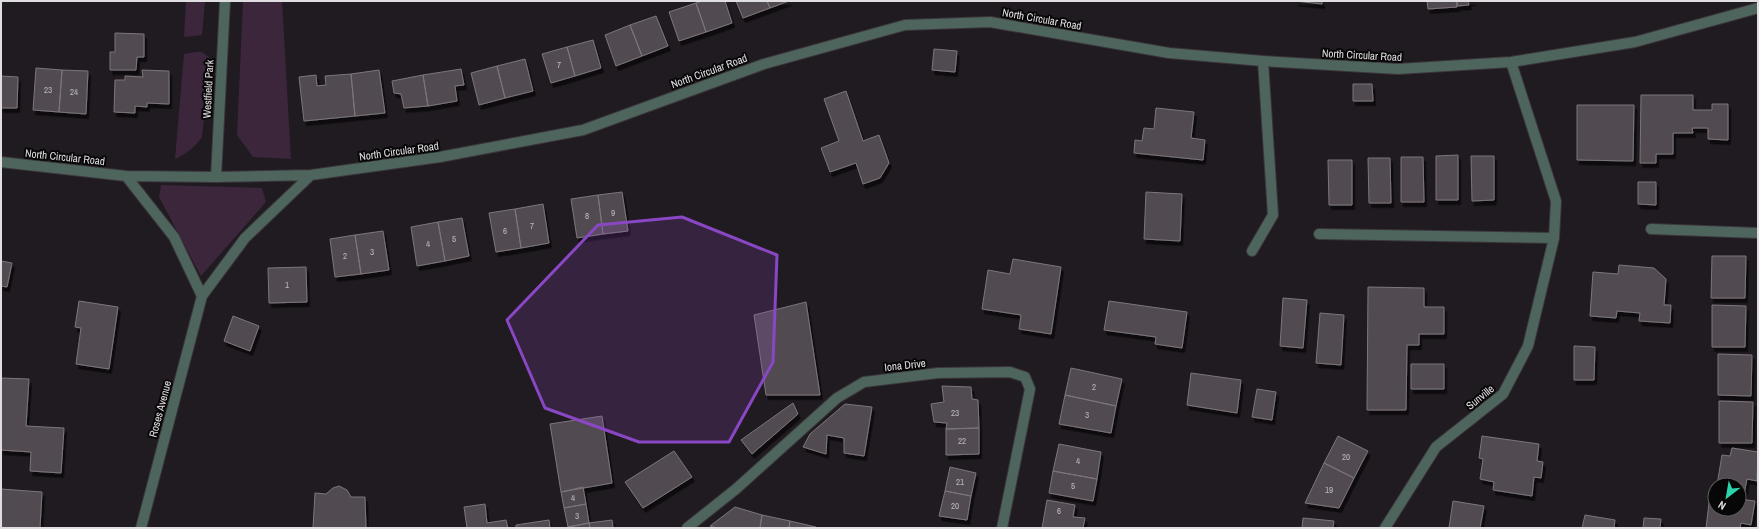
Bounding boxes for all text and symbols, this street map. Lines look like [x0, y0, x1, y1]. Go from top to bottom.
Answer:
street label: North Circular Road [1001, 5, 1083, 33]
street label: North Circular Road [1322, 46, 1402, 64]
street label: North Circular Road [669, 51, 749, 91]
street label: Westfield Park [199, 59, 217, 119]
house number: 7 [557, 59, 561, 71]
house number: 23 [44, 84, 52, 96]
house number: 24 [70, 86, 78, 98]
street label: North Circular Road [358, 138, 440, 164]
street label: North Circular Road [24, 146, 106, 168]
house number: 9 [611, 207, 615, 219]
house number: 8 [585, 210, 589, 222]
house number: 7 [530, 220, 534, 232]
house number: 6 [503, 225, 507, 237]
house number: 5 [452, 233, 456, 245]
house number: 4 [426, 238, 430, 250]
house number: 3 [370, 246, 374, 258]
house number: 2 [343, 250, 347, 262]
house number: 1 [285, 279, 289, 291]
street label: Iona Drive [884, 356, 926, 374]
street label: Roses Avenue [146, 379, 174, 439]
house number: 2 [1092, 381, 1096, 393]
street label: Sunville [1463, 381, 1497, 413]
house number: 23 [951, 407, 959, 419]
house number: 3 [1085, 409, 1089, 421]
house number: 22 [958, 435, 966, 447]
house number: 20 [1342, 451, 1350, 463]
house number: 4 [1076, 455, 1080, 467]
house number: 21 [956, 476, 964, 488]
north arrow [1707, 477, 1747, 517]
house number: 5 [1071, 480, 1075, 492]
house number: 19 [1325, 484, 1333, 496]
house number: 4 [571, 492, 575, 504]
text: N [1715, 498, 1728, 513]
house number: 20 [951, 500, 959, 512]
house number: 6 [1057, 505, 1061, 517]
house number: 3 [575, 510, 579, 522]

